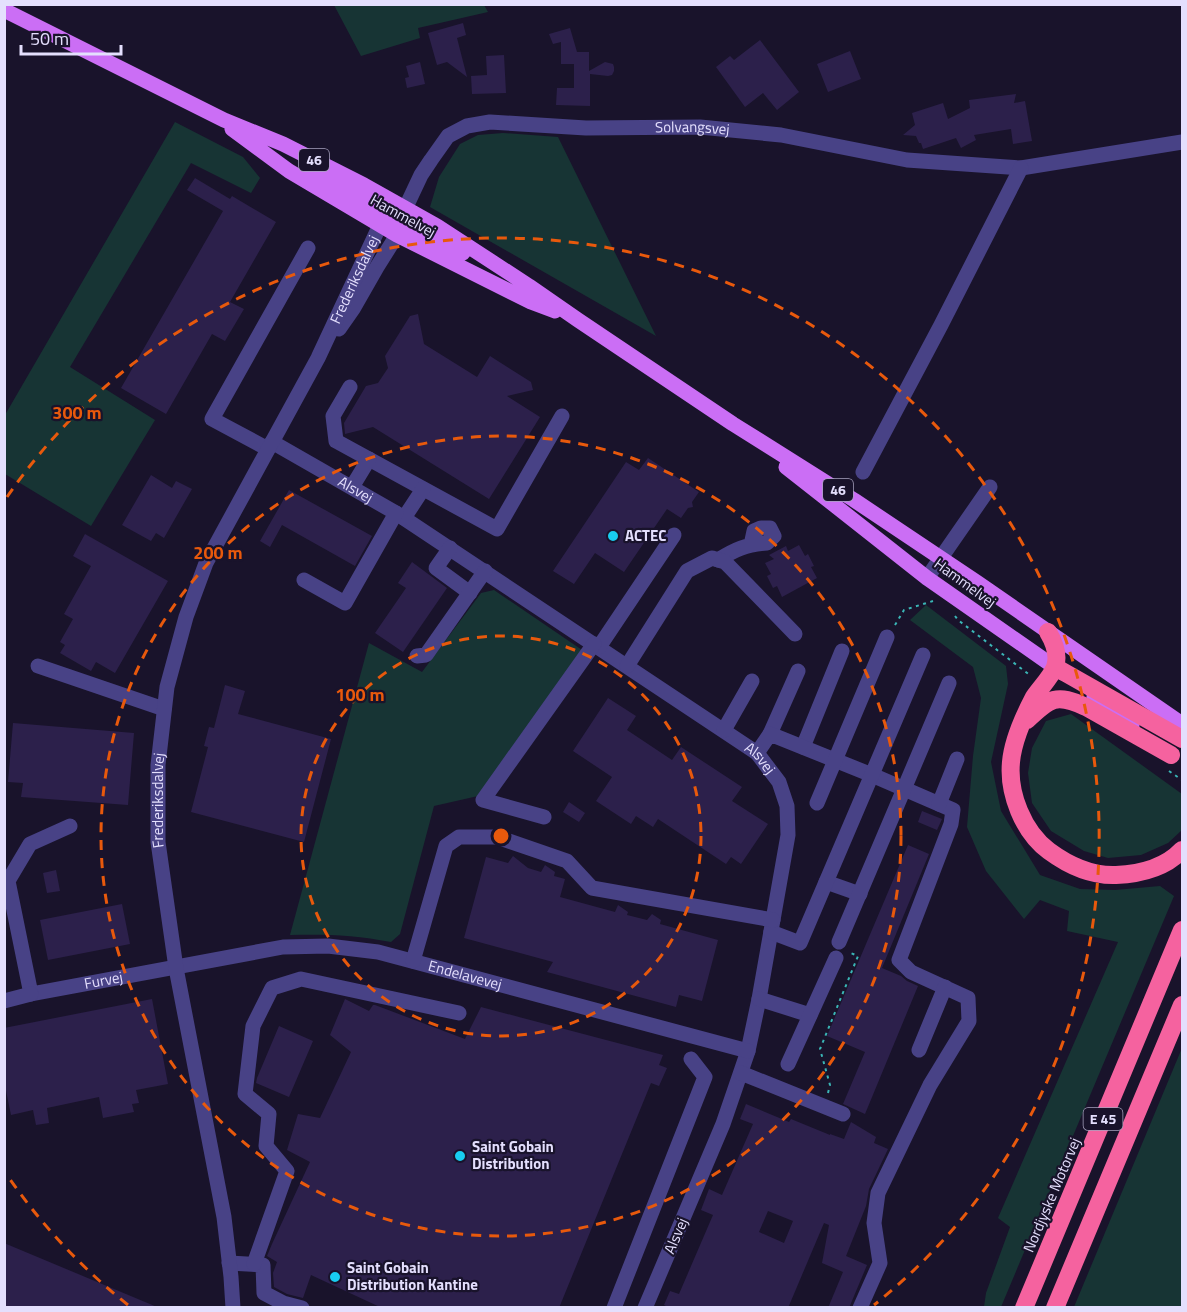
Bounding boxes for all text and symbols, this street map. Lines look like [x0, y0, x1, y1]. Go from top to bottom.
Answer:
scale bar [21, 18, 122, 56]
text: 50 m [30, 25, 69, 52]
street label: Solvangsvej [655, 115, 731, 141]
road number: 46 [299, 149, 329, 171]
street label: Hammelvej [366, 188, 440, 243]
street label: Frederiksdalvej [324, 231, 385, 327]
text: 300 m [52, 399, 102, 426]
street label: Alsvej [334, 470, 377, 509]
road number: 46 [823, 479, 853, 501]
place label: ACTEC [625, 524, 666, 547]
marker: ACTEC [606, 529, 620, 543]
text: 200 m [193, 539, 243, 566]
street label: Hammelvej [930, 552, 1001, 613]
text: 100 m [335, 681, 385, 708]
street label: Alsvej [740, 736, 781, 779]
street label: Frederiksdalvej [146, 751, 170, 850]
centre of rings [491, 826, 511, 846]
street label: Endelavevej [426, 954, 504, 996]
street label: Furvej [82, 965, 125, 995]
road number: E 45 [1084, 1108, 1122, 1130]
street label: Nordjyske Motorvej [1017, 1134, 1086, 1256]
place label: Saint Gobain Distribution [472, 1135, 554, 1175]
marker: Saint Gobain Distribution [453, 1149, 467, 1163]
street label: Alsvej [658, 1214, 693, 1257]
place label: Saint Gobain Distribution Kantine [347, 1256, 478, 1296]
marker: Saint Gobain Distribution Kantine [328, 1270, 342, 1284]

